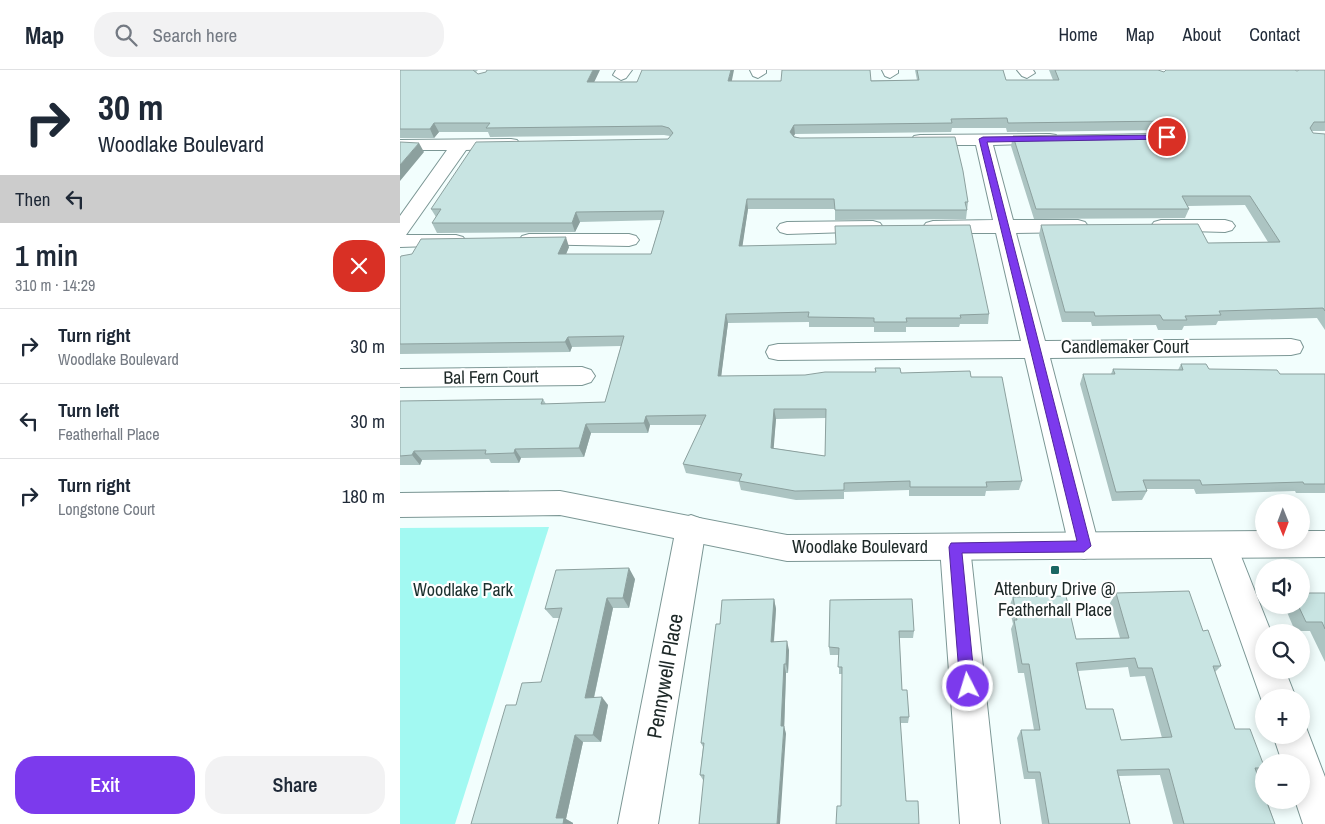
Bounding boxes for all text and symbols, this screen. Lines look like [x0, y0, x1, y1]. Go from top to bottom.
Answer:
search box [94, 12, 444, 57]
text: Map [25, 19, 64, 51]
icon: search [112, 21, 140, 49]
text: Search here [152, 22, 237, 48]
text: Home [1058, 22, 1098, 47]
text: Map [1126, 22, 1155, 47]
text: About [1183, 22, 1221, 47]
text: Contact [1249, 22, 1300, 47]
text: 30 m [98, 84, 163, 131]
icon: right [15, 90, 80, 155]
pin [1146, 116, 1188, 158]
icon: arrive [1153, 123, 1181, 151]
text: Woodlake Boulevard [98, 129, 264, 159]
icon: left [61, 185, 89, 213]
text: Then [15, 186, 51, 212]
text: 1 min [15, 235, 78, 275]
button: close [333, 240, 385, 292]
text: 310 m · 14:29 [15, 274, 95, 296]
text: Turn right [58, 322, 130, 348]
icon: right [15, 332, 43, 360]
text: 30 m [350, 333, 385, 359]
street label: Candlemaker Court [1061, 334, 1189, 359]
text: Woodlake Boulevard [58, 348, 179, 370]
street label: Bal Fern Court [443, 363, 539, 390]
text: Turn left [58, 397, 119, 423]
icon: left [15, 407, 43, 435]
text: 30 m [350, 408, 385, 434]
text: Featherhall Place [58, 423, 159, 445]
text: Turn right [58, 472, 130, 498]
icon: right [15, 482, 43, 510]
text: 180 m [342, 483, 385, 509]
north arrow [1255, 494, 1310, 549]
map controls [1255, 494, 1310, 809]
text: Longstone Court [58, 498, 155, 520]
street label: Woodlake Boulevard [792, 534, 928, 559]
button: sound [1255, 559, 1310, 614]
marker: Attenbury Drive @ Featherhall Place [1049, 564, 1061, 576]
place label: Attenbury Drive @ Featherhall Place [993, 576, 1116, 622]
park label: Woodlake Park [413, 577, 514, 602]
street label: Pennywell Place [639, 611, 690, 741]
button: search [1255, 624, 1310, 679]
position arrow [941, 659, 993, 711]
button: + [1255, 689, 1310, 744]
button: − [1255, 754, 1310, 809]
button: Exit [15, 756, 195, 814]
button: Share [205, 756, 385, 814]

